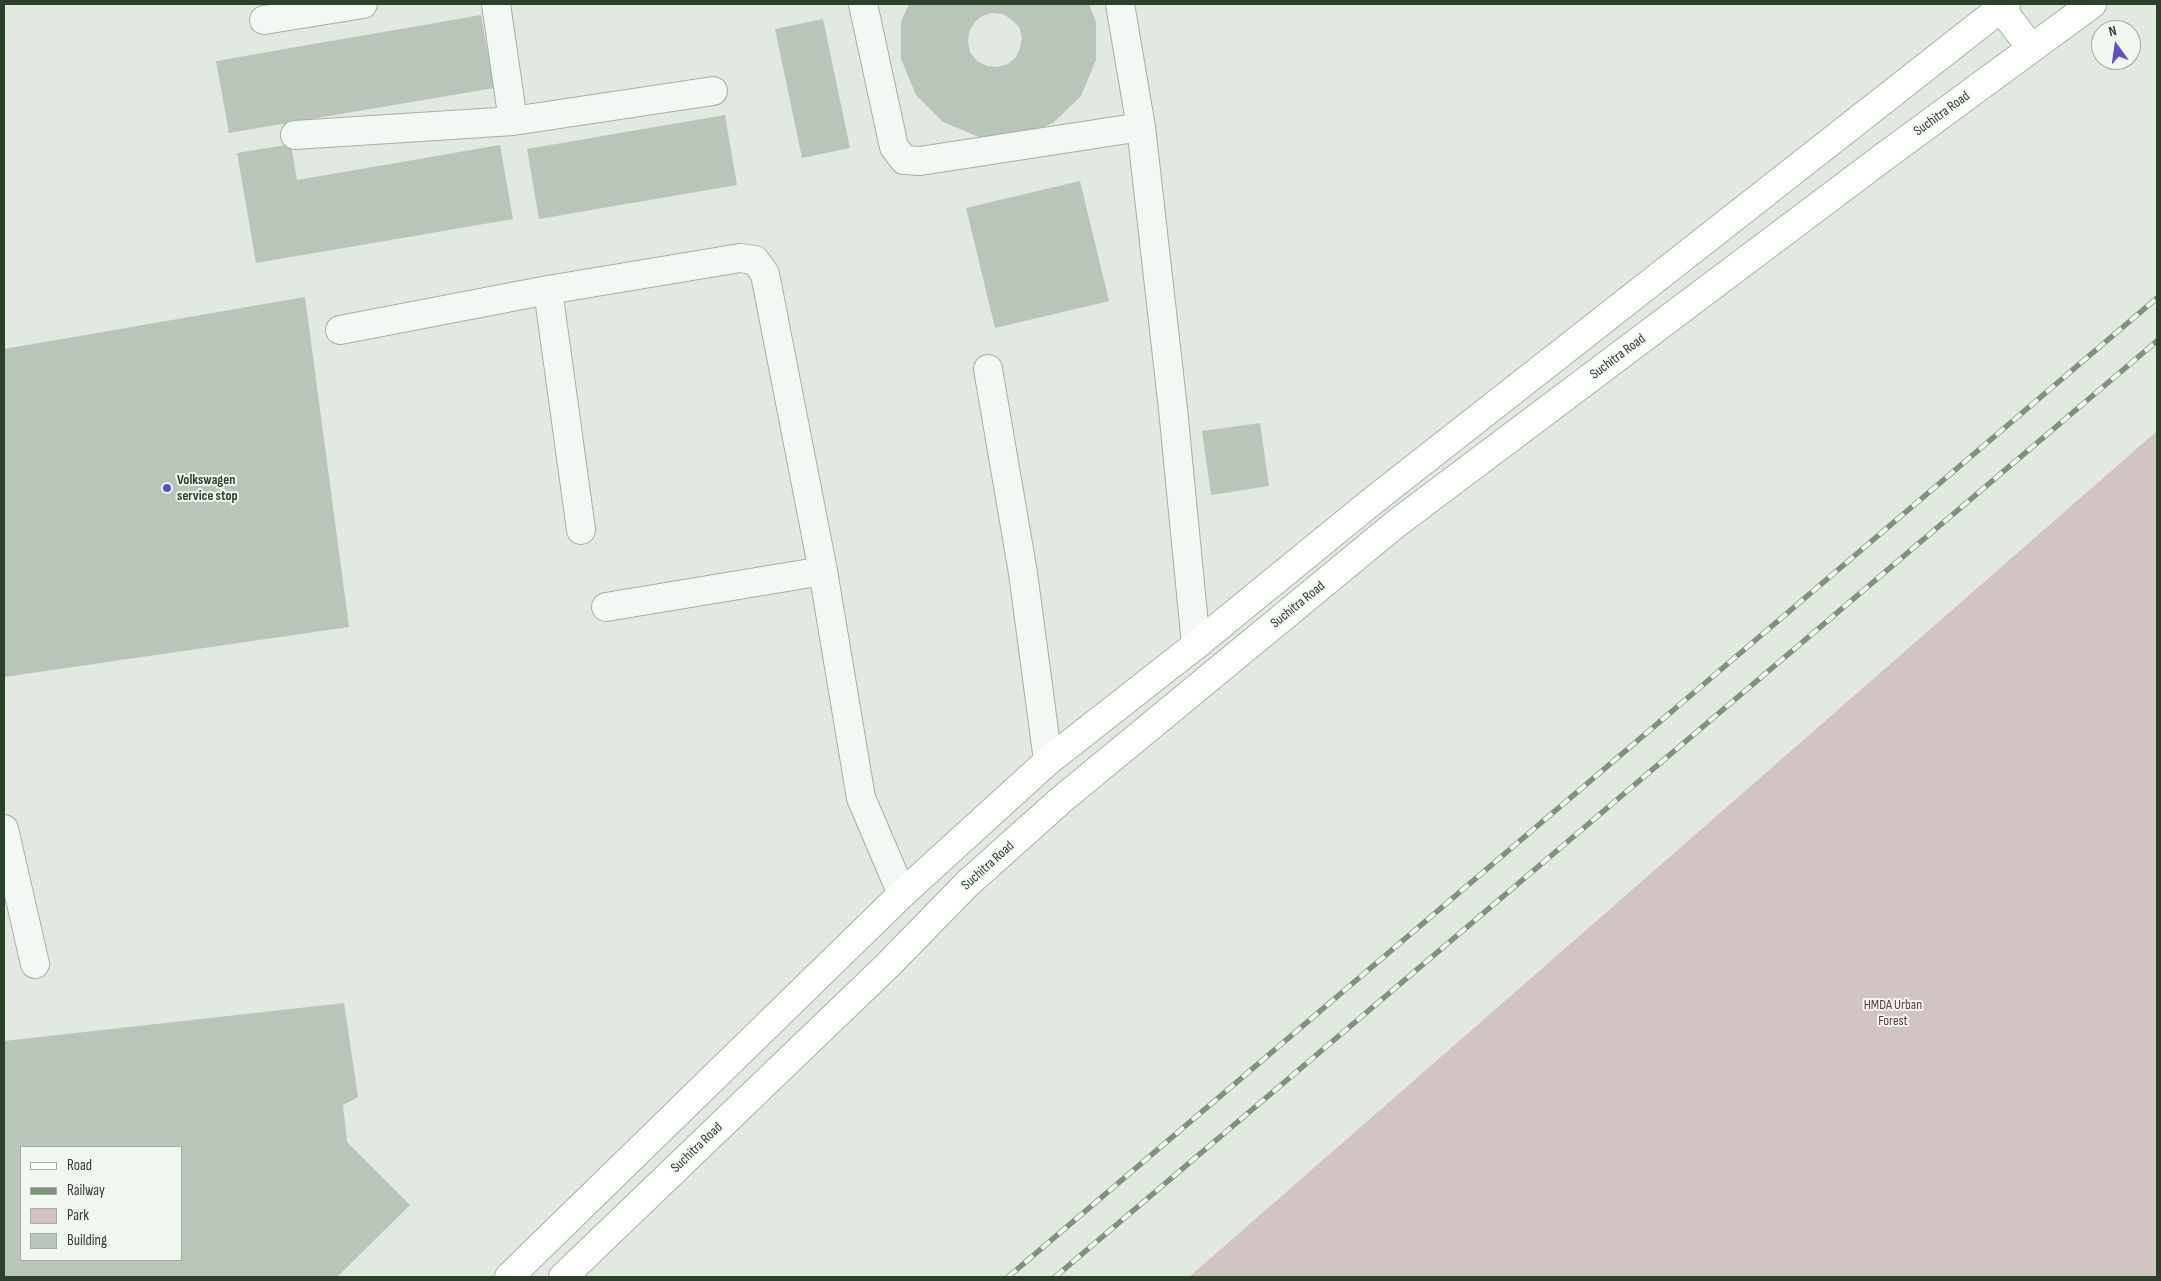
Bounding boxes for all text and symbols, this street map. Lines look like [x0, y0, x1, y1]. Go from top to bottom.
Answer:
north arrow [2091, 20, 2141, 70]
text: N [2107, 22, 2118, 40]
street label: Suchitra Road [1911, 88, 1973, 140]
street label: Suchitra Road [1587, 331, 1649, 383]
place label: Volkswagen service stop [177, 472, 238, 504]
marker: Volkswagen service stop [161, 482, 173, 494]
street label: Suchitra Road [1267, 578, 1329, 632]
street label: Suchitra Road [958, 838, 1018, 894]
park label: HMDA Urban Forest [1864, 997, 1922, 1030]
street label: Suchitra Road [668, 1119, 726, 1177]
legend [20, 1146, 182, 1261]
text: Road [67, 1156, 92, 1175]
text: Railway [67, 1181, 105, 1200]
text: Park [67, 1206, 89, 1225]
text: Building [67, 1231, 107, 1250]

